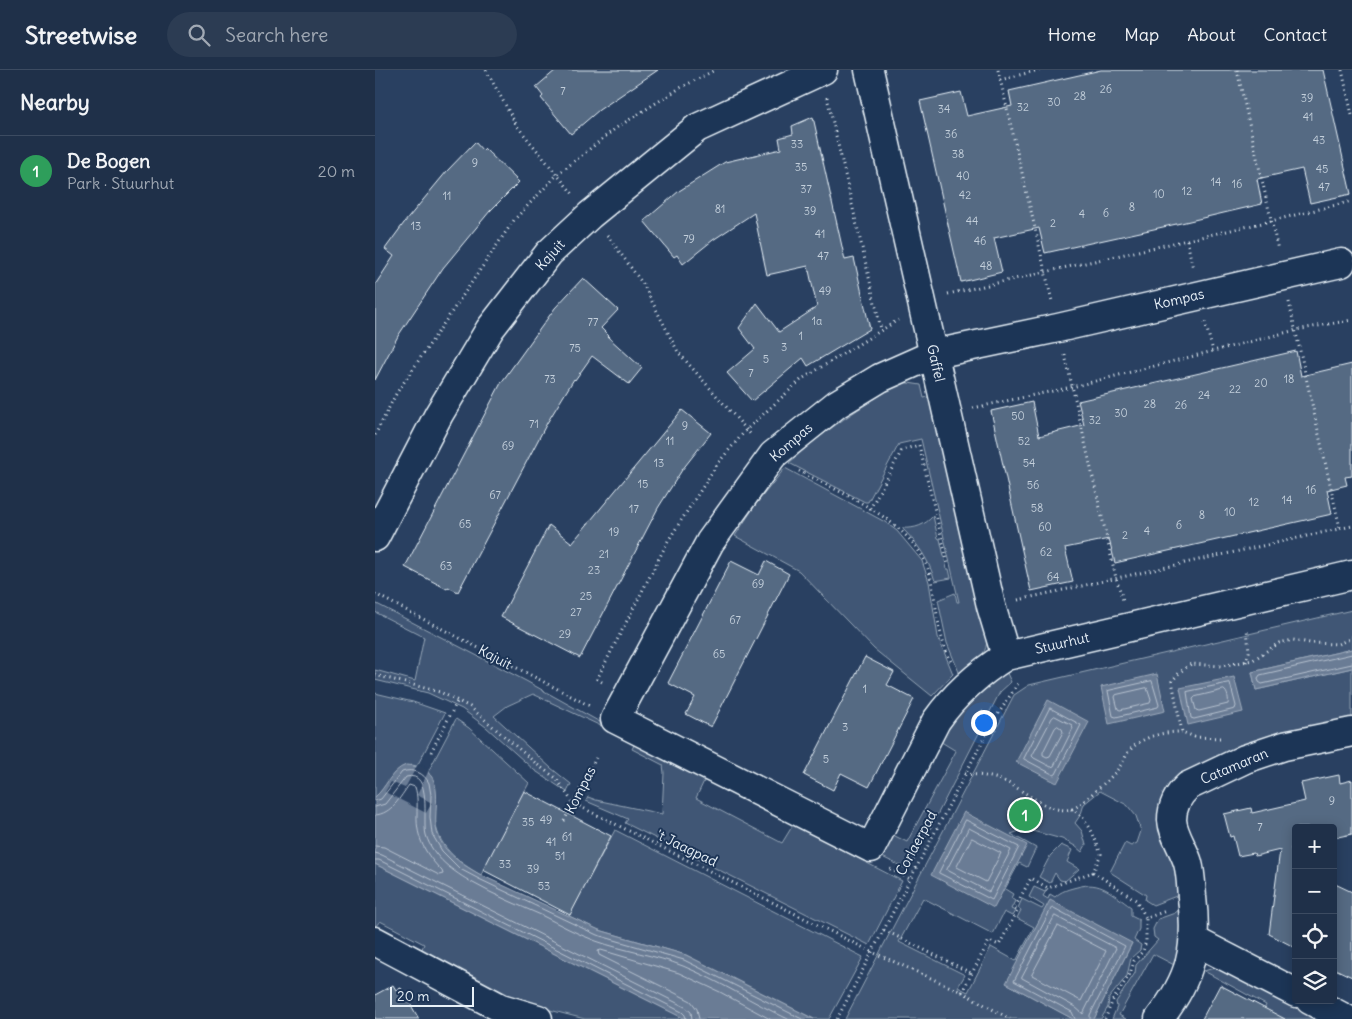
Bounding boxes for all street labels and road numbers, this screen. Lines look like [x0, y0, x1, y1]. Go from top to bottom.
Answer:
street label: Kajuit [531, 236, 569, 274]
street label: Kompas [1152, 284, 1206, 314]
street label: Gaffel [923, 343, 949, 383]
street label: Kompas [766, 418, 816, 466]
street label: Stuurhut [1033, 628, 1091, 658]
street label: Kajuit [475, 641, 515, 673]
street label: Catamaran [1197, 744, 1271, 788]
street label: Kompas [560, 763, 600, 817]
street label: Corlaerpad [891, 807, 941, 879]
street label: 't Jaagpad [654, 826, 720, 870]

